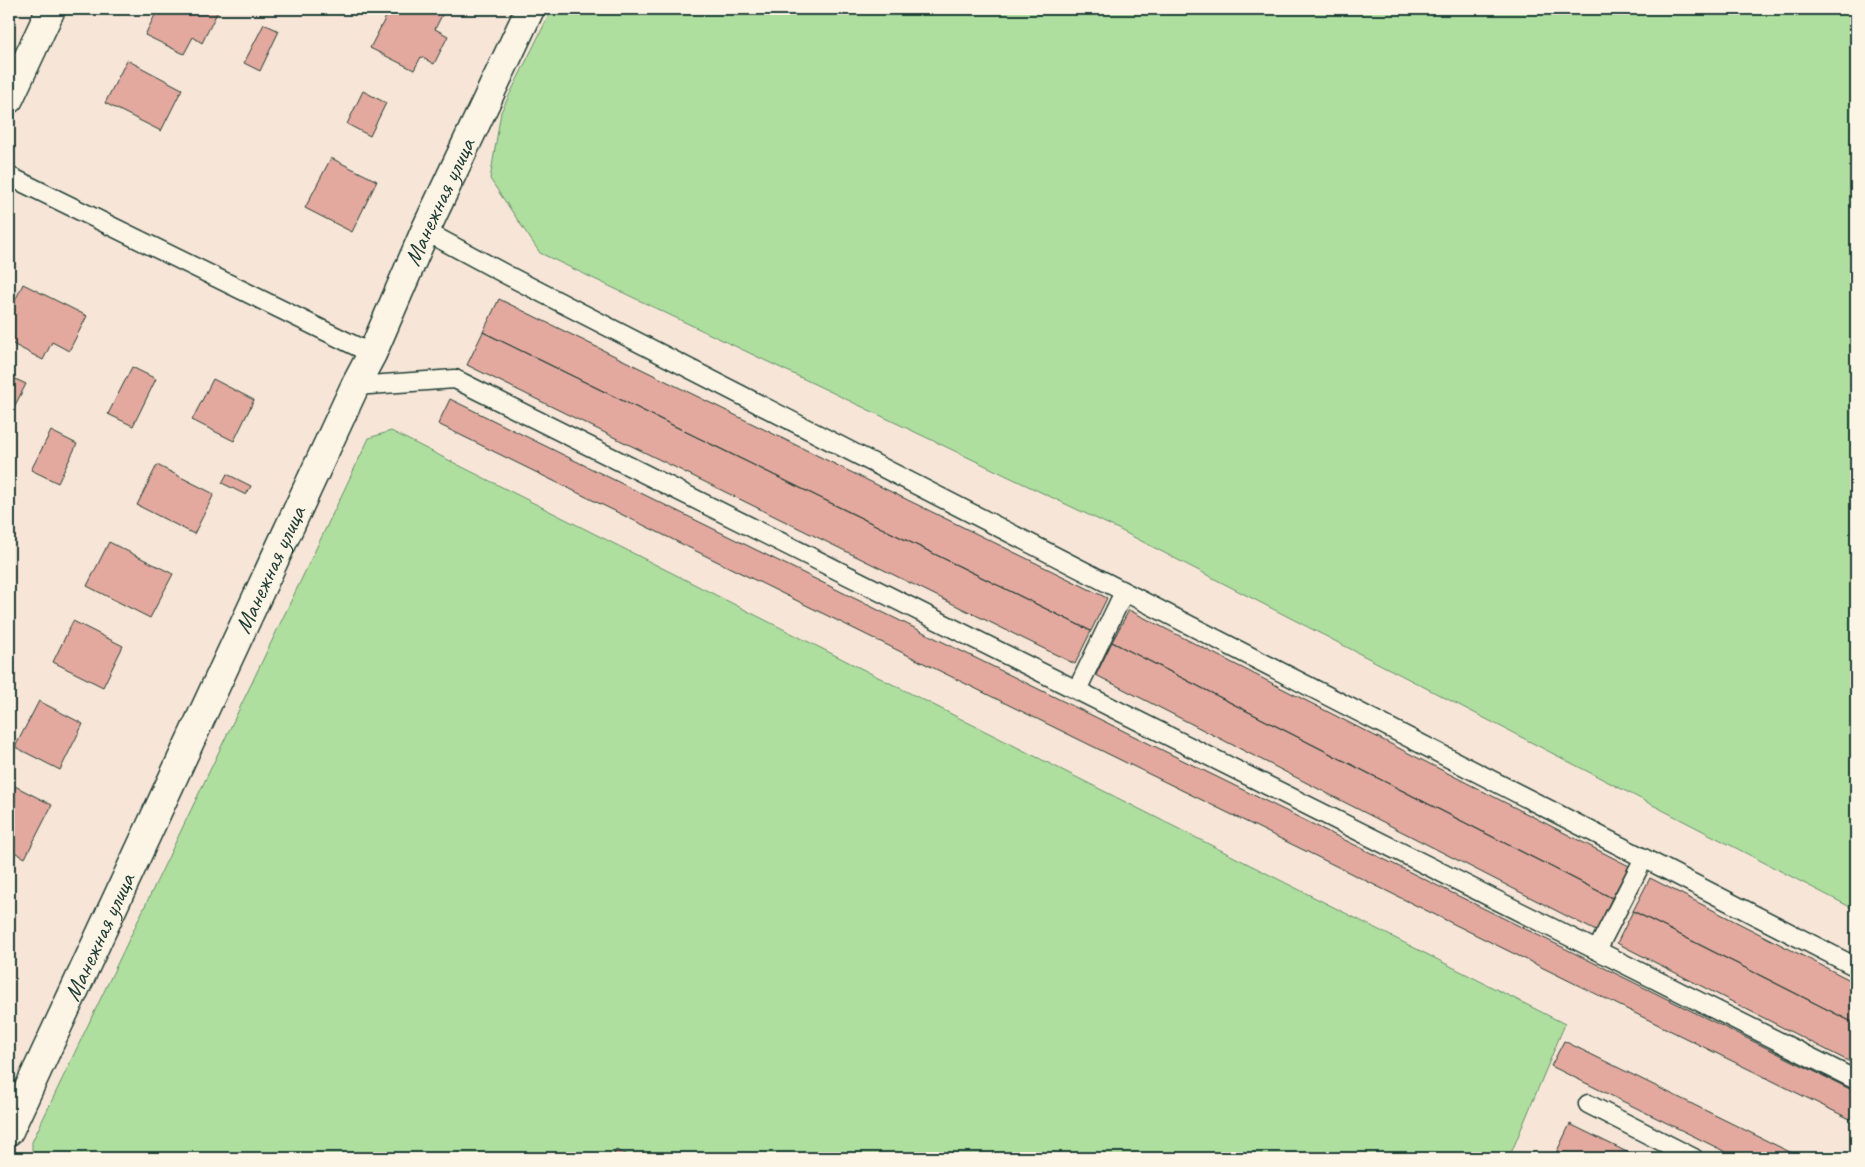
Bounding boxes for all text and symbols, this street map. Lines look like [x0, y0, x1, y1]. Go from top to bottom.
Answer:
street label: Манежная улица [397, 132, 482, 270]
street label: Манежная улица [227, 500, 313, 638]
street label: Манежная улица [57, 867, 142, 1005]

